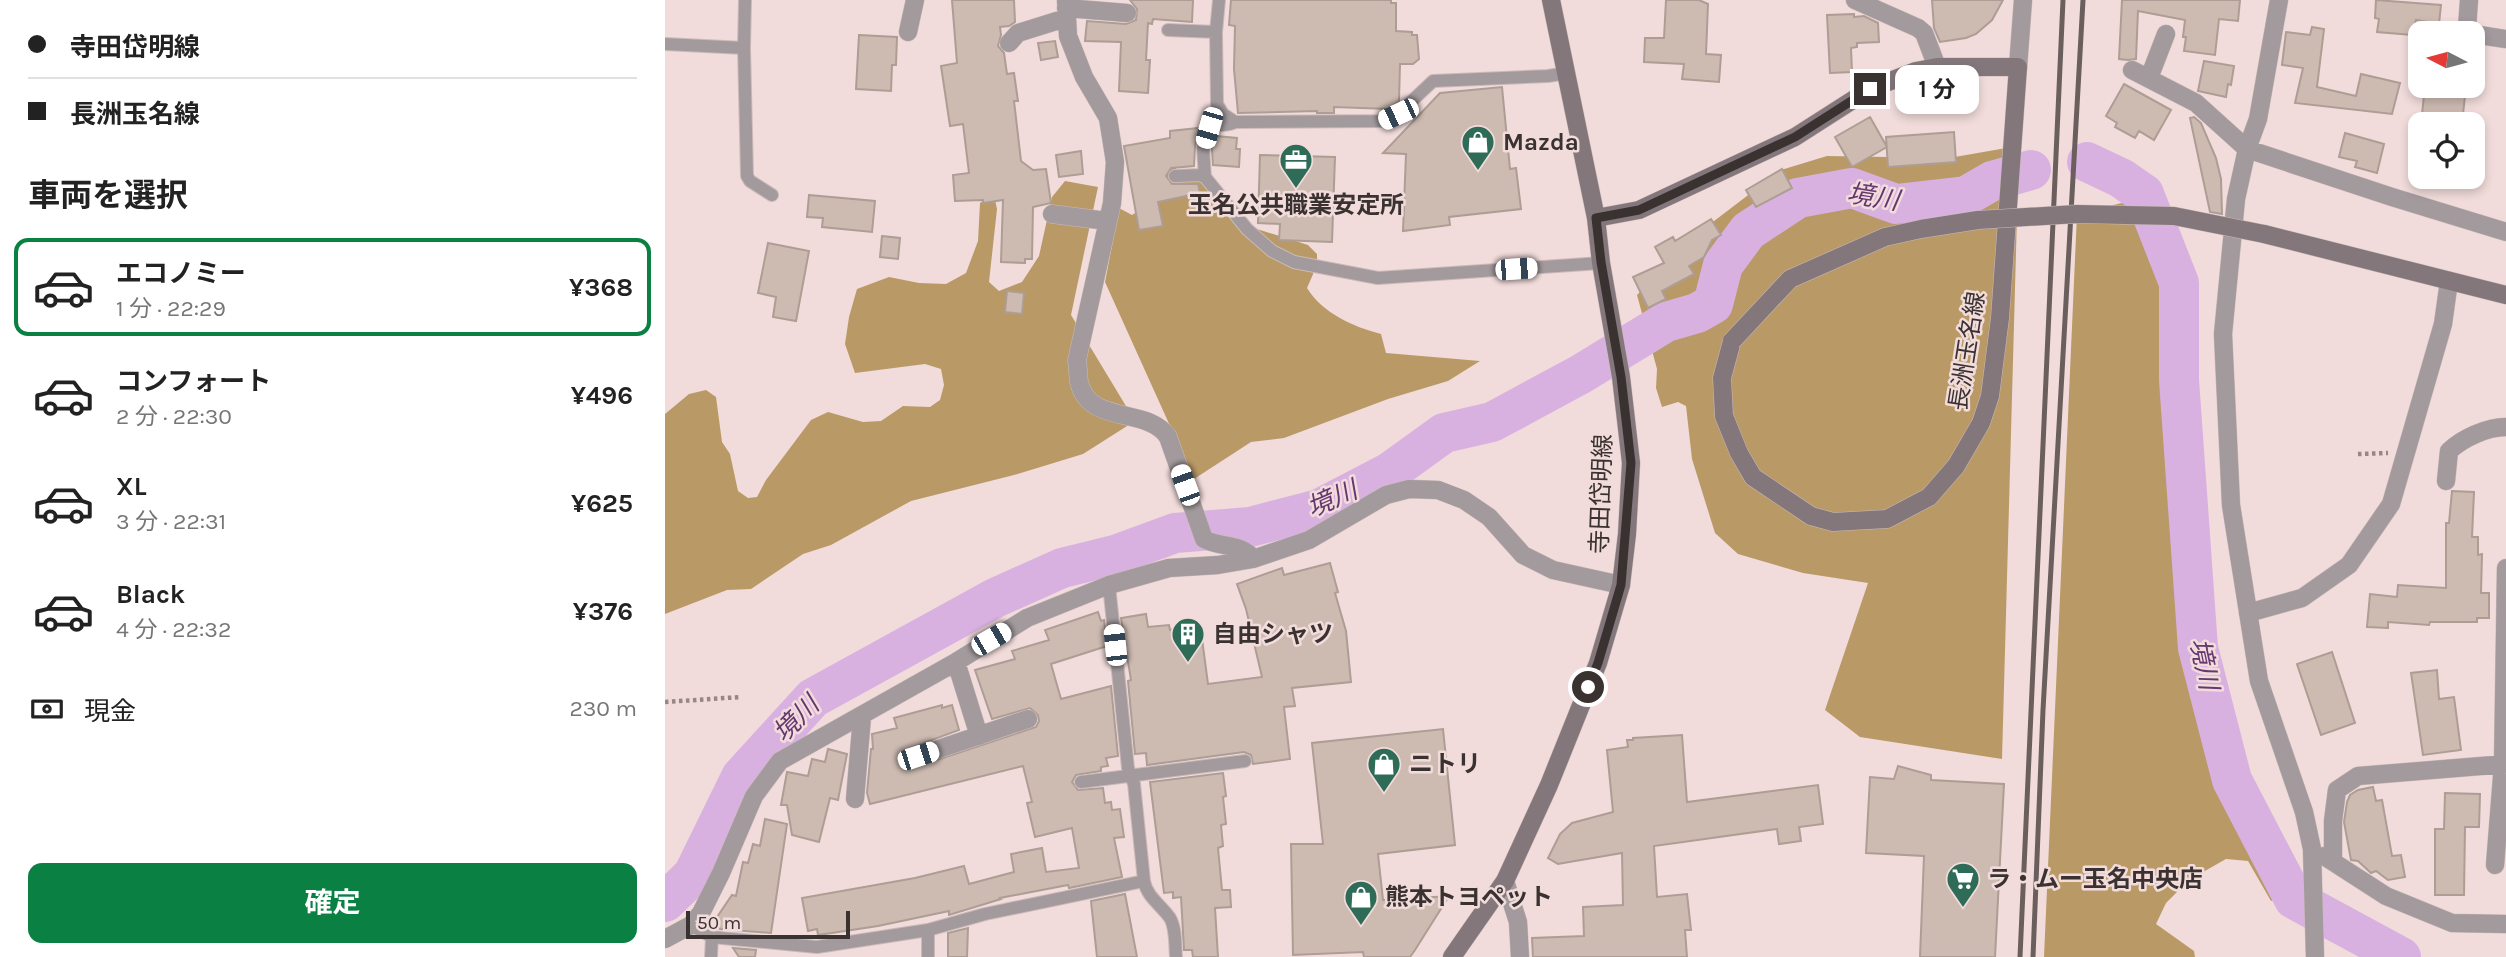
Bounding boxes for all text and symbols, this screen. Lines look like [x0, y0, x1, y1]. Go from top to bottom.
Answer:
north arrow [2408, 21, 2485, 98]
map controls [2408, 21, 2485, 189]
text: 寺田岱明線 [70, 32, 200, 63]
callout: 1 分 [1895, 64, 1979, 114]
route end [1854, 73, 1886, 105]
text: 1 分 [1918, 76, 1956, 103]
car [1375, 96, 1422, 132]
text: 長洲玉名線 [70, 99, 200, 130]
car [1194, 105, 1225, 151]
button: locate [2408, 112, 2485, 189]
shop icon: Mazda [1459, 123, 1497, 172]
place label: Mazda [1503, 128, 1579, 156]
office icon: 玉名公共職業安定所 [1277, 141, 1315, 190]
text: 車両を選択 [28, 177, 188, 214]
water label: 境川 [1845, 178, 1904, 217]
place label: 玉名公共職業安定所 [1188, 191, 1404, 219]
icon: car [32, 256, 95, 319]
car [1495, 257, 1538, 281]
text: エコノミー [116, 258, 246, 289]
text: ¥368 [569, 272, 633, 303]
street label: 長洲玉名線 [1944, 290, 1990, 412]
text: 1 分 · 22:29 [116, 295, 226, 322]
icon: car [32, 364, 95, 427]
text: コンフォート [116, 366, 271, 397]
text: ¥496 [571, 380, 633, 411]
text: 2 分 · 22:30 [116, 403, 232, 430]
street label: 寺田岱明線 [1585, 434, 1617, 554]
car [1168, 462, 1203, 508]
text: XL [116, 471, 147, 502]
icon: car [32, 472, 95, 535]
water label: 境川 [1302, 473, 1365, 524]
text: ¥625 [571, 488, 633, 519]
text: 3 分 · 22:31 [116, 508, 226, 535]
text: Black [116, 579, 185, 610]
icon: car [32, 580, 95, 643]
text: ¥376 [573, 596, 633, 627]
building icon: 自由シャツ [1169, 615, 1207, 664]
text: 4 分 · 22:32 [116, 616, 231, 643]
car [968, 619, 1015, 659]
place label: 自由シャツ [1213, 620, 1333, 648]
car [1103, 623, 1128, 667]
water label: 境川 [2183, 635, 2225, 696]
route start [1572, 671, 1604, 703]
water label: 境川 [767, 688, 827, 748]
icon: cash [28, 690, 66, 728]
text: 230 m [569, 695, 637, 722]
text: 現金 [84, 696, 136, 727]
car [895, 740, 942, 772]
shop icon: ニトリ [1365, 745, 1403, 794]
place label: ニトリ [1409, 750, 1481, 778]
supermarket icon: ラ・ムー玉名中央店 [1944, 860, 1982, 909]
button: 確定 [28, 863, 637, 943]
place label: ラ・ムー玉名中央店 [1987, 865, 2203, 893]
shop icon: 熊本トヨペット [1342, 878, 1380, 927]
place label: 熊本トヨペット [1385, 883, 1553, 911]
scale bar [686, 908, 851, 940]
text: 50 m [697, 912, 741, 934]

